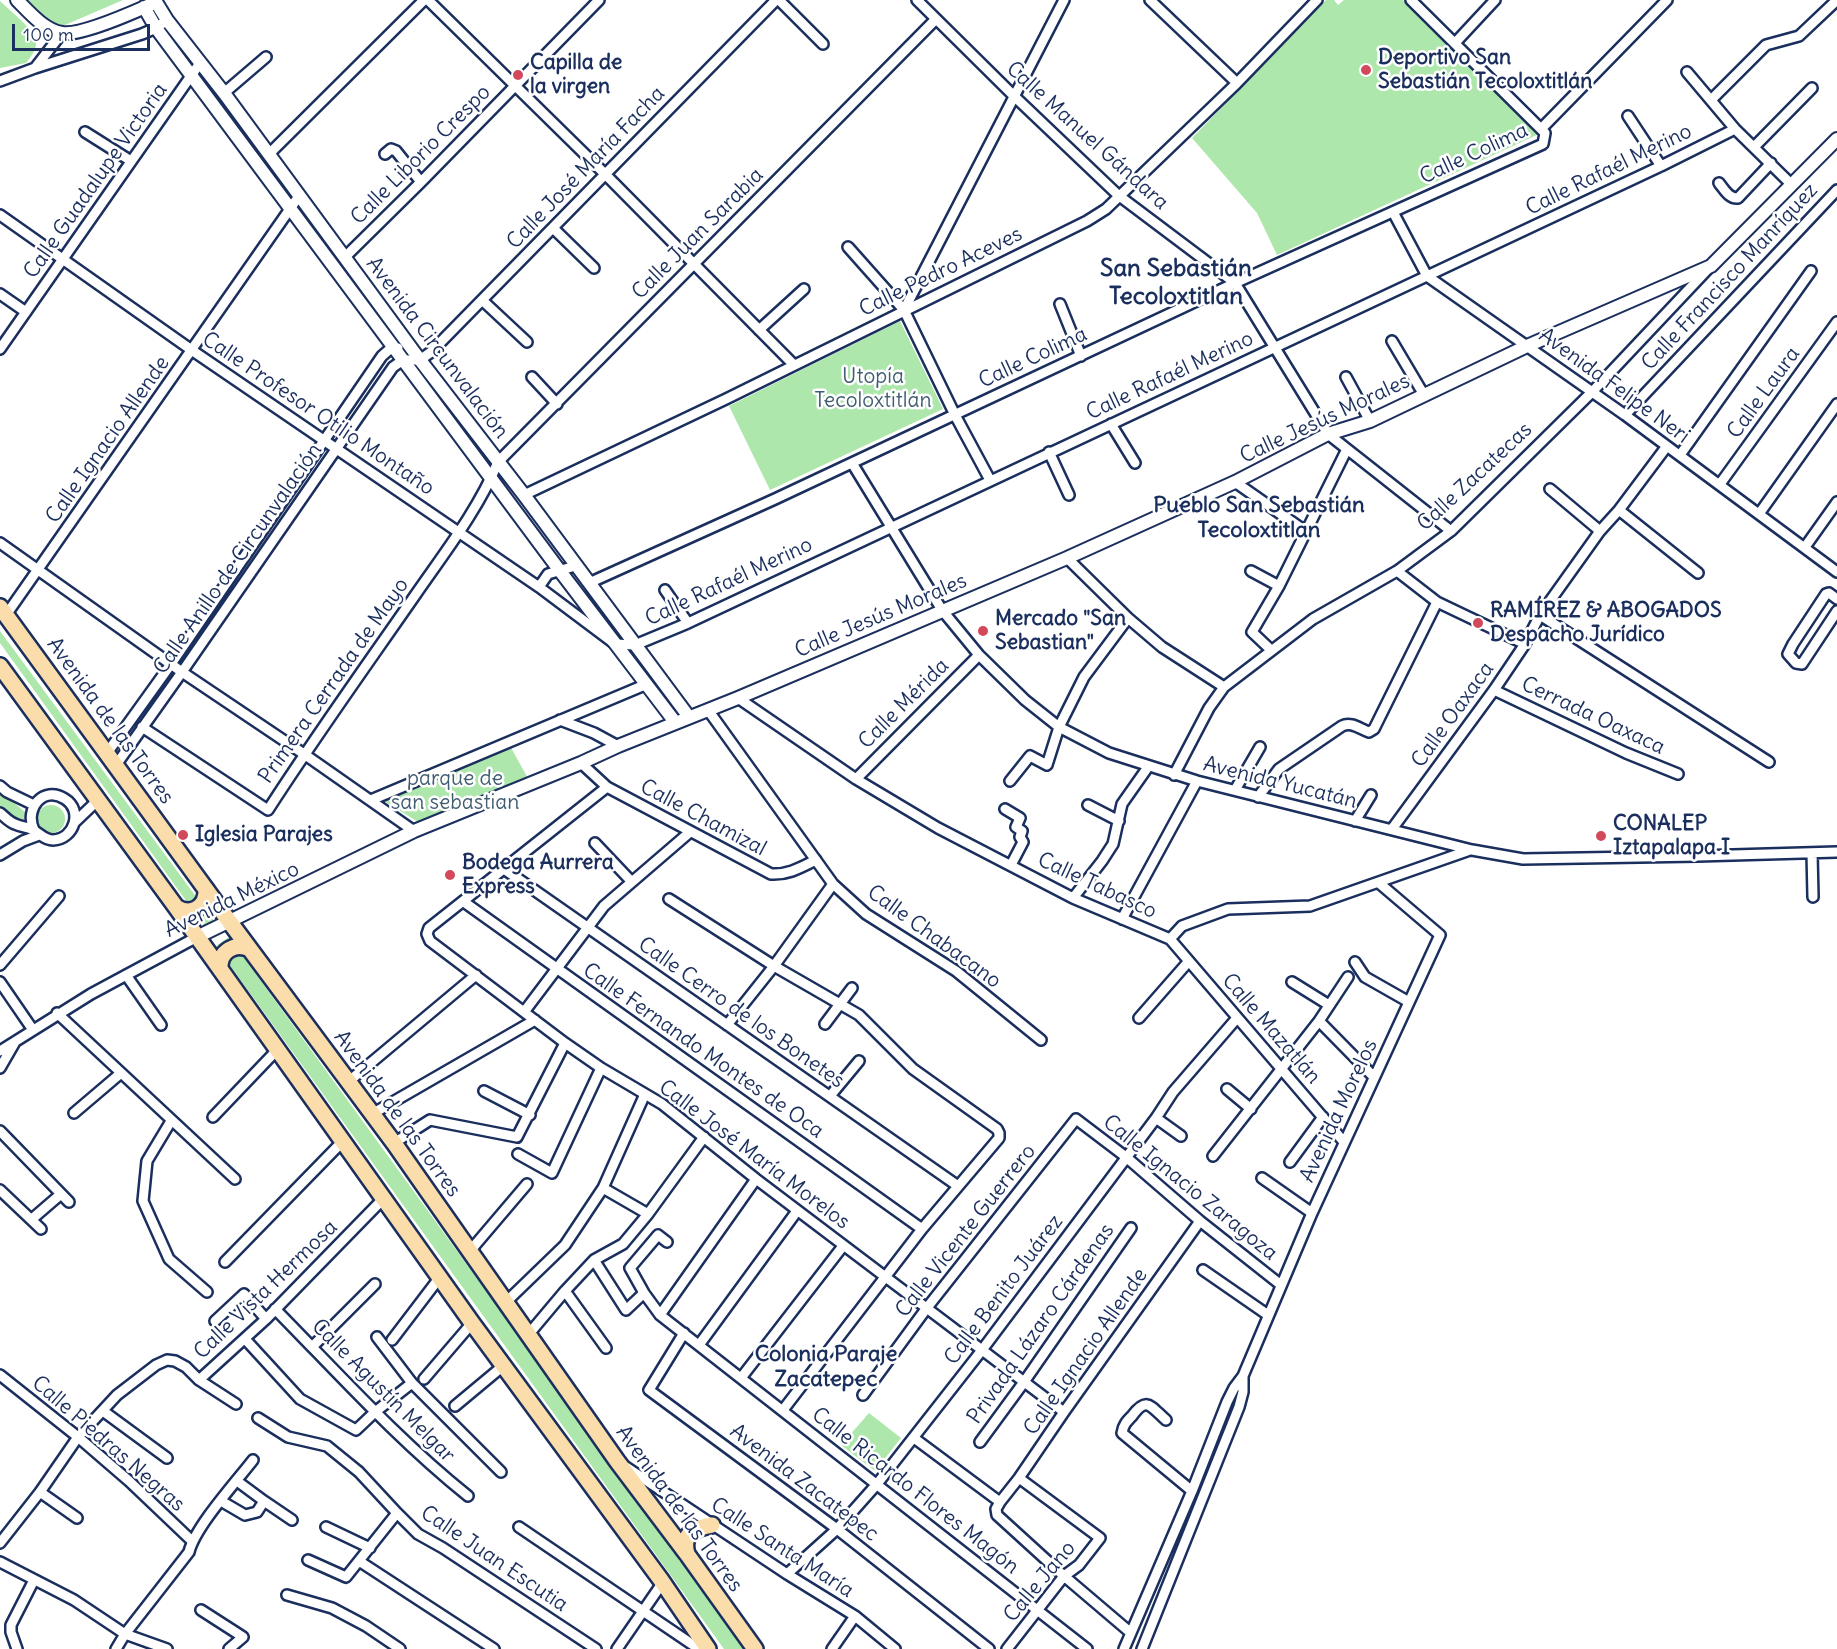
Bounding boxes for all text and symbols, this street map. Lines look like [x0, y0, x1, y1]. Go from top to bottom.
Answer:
scale bar [15, 12, 153, 50]
text: 100 m [23, 23, 74, 46]
place label: Deportivo San Sebastián Tecoloxtitlán [1378, 45, 1592, 95]
place label: Capilla de la virgen [530, 50, 622, 100]
street label: Calle Manuel Gándara [1001, 57, 1173, 215]
marker: Deportivo San Sebastián Tecoloxtitlán [1359, 63, 1373, 77]
marker: Capilla de la virgen [511, 68, 525, 82]
street label: Calle Guadalupe Victoria [19, 78, 173, 284]
street label: Calle Liborio Crespo [346, 80, 496, 230]
street label: Calle José María Facha [502, 81, 670, 255]
street label: Calle Colima [1416, 118, 1532, 190]
street label: Calle Rafaél Merino [1522, 119, 1696, 221]
street label: Calle Juan Sarabia [627, 163, 769, 305]
street label: Calle Francisco Manríquez [1637, 178, 1823, 376]
street label: Calle Pedro Aceves [855, 222, 1027, 322]
street label: Avenida Circunvalación [360, 252, 514, 444]
district label: San Sebastián Tecoloxtitlan [1100, 255, 1252, 311]
street label: Calle Colima [975, 322, 1091, 394]
street label: Avenida Felipe Neri [1534, 323, 1694, 449]
street label: Calle Rafaél Merino [1082, 326, 1258, 426]
street label: Calle Profesor Otilio Montaño [197, 327, 439, 501]
street label: Calle Laura [1722, 342, 1806, 444]
street label: Calle Ignacio Allende [41, 352, 175, 528]
park label: Utopía Tecoloxtitlán [814, 364, 932, 414]
street label: Calle Jesús Morales [1236, 369, 1414, 469]
street label: Calle Zacatecas [1412, 417, 1538, 537]
street label: Calle Anillo de Circunvalación [148, 439, 328, 679]
district label: Pueblo San Sebastián Tecoloxtitlan [1153, 493, 1365, 544]
street label: Calle Rafaél Merino [641, 532, 817, 632]
street label: Calle Jesús Morales [791, 568, 971, 664]
street label: Primera Cerrada de Mayo [253, 574, 415, 788]
place label: RAMÍREZ & ABOGADOS Despacho Jurídico [1490, 598, 1722, 648]
place label: Mercado "San Sebastian" [995, 606, 1126, 656]
marker: RAMÍREZ & ABOGADOS Despacho Jurídico [1471, 616, 1485, 630]
marker: Mercado "San Sebastian" [976, 624, 990, 638]
street label: Avenida de las Torres [41, 633, 179, 809]
street label: Calle Mérida [854, 654, 954, 754]
street label: Calle Oaxaca [1406, 657, 1500, 773]
street label: Cerrada Oaxaca [1517, 672, 1669, 760]
street label: Avenida Yucatán [1201, 752, 1359, 814]
park label: parque de san sebastian [391, 766, 519, 816]
street label: Calle Chamizal [636, 774, 770, 862]
place label: CONALEP Iztapalapa I [1613, 811, 1730, 861]
place label: Iglesia Parajes [195, 822, 333, 848]
marker: Iglesia Parajes [176, 828, 190, 842]
marker: CONALEP Iztapalapa I [1594, 829, 1608, 843]
street label: Calle Tabasco [1033, 847, 1161, 925]
place label: Bodega Aurrera Express [462, 850, 614, 900]
street label: Avenida México [161, 857, 303, 943]
marker: Bodega Aurrera Express [443, 868, 457, 882]
street label: Calle Chabacano [862, 880, 1006, 994]
street label: Calle Cerro de los Bonetes [633, 932, 849, 1094]
street label: Calle Fernando Montes de Oca [578, 958, 828, 1144]
street label: Calle Mazatlán [1216, 969, 1326, 1089]
street label: Avenida de las Torres [328, 1026, 466, 1202]
street label: Avenida Morelos [1295, 1035, 1383, 1187]
street label: Calle José María Morelos [653, 1075, 855, 1235]
street label: Calle Ignacio Zaragoza [1098, 1110, 1282, 1266]
street label: Calle Vicente Guerrero [891, 1139, 1041, 1323]
street label: Calle Benito Juárez [939, 1210, 1069, 1370]
street label: Calle Vista Hermosa [189, 1215, 343, 1365]
street label: Privada Lázaro Cárdenas [962, 1219, 1120, 1429]
street label: Calle Ignacio Allende [1019, 1264, 1153, 1440]
street label: Calle Agustín Melgar [306, 1314, 460, 1468]
district label: Colonia Paraje Zacatepec [755, 1342, 897, 1394]
street label: Calle Piedras Negras [26, 1371, 190, 1517]
street label: Calle Ricardo Flores Magón [806, 1402, 1024, 1580]
street label: Avenida Zacatepec [725, 1419, 883, 1547]
street label: Avenida de las Torres [610, 1421, 748, 1597]
street label: Calle Santa María [706, 1492, 858, 1604]
street label: Calle Juan Escutia [416, 1500, 572, 1618]
street label: Calle Jano [999, 1536, 1081, 1628]

